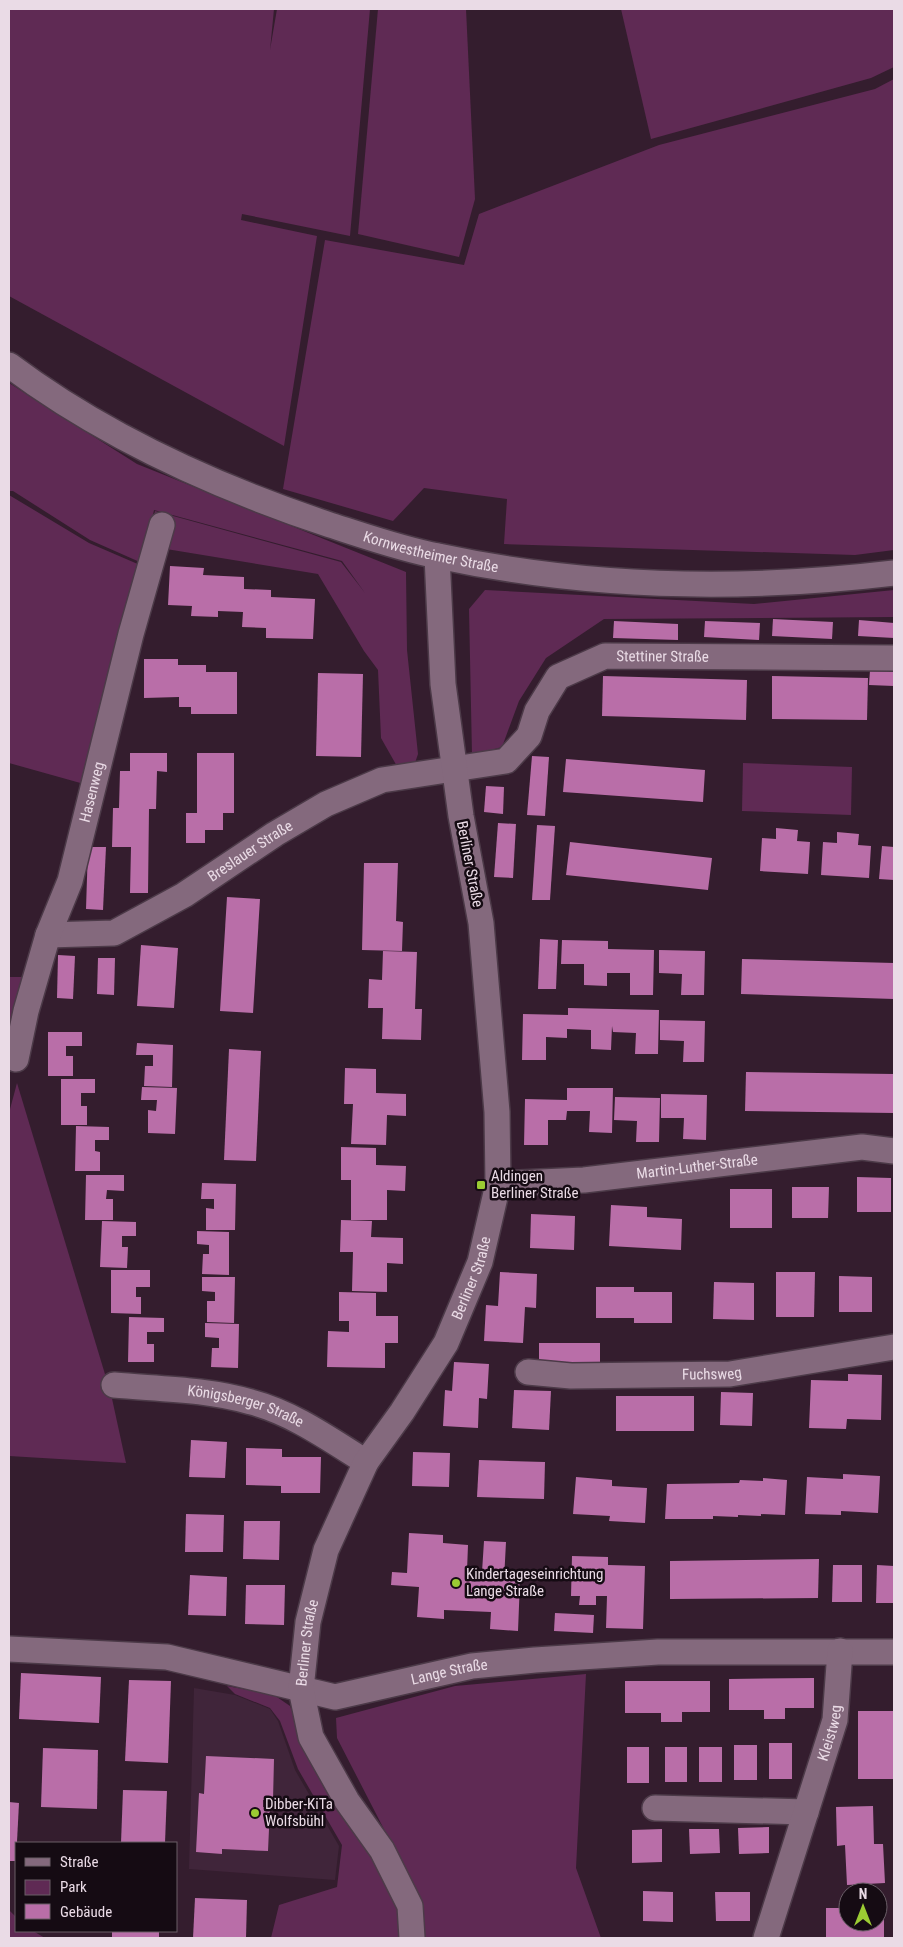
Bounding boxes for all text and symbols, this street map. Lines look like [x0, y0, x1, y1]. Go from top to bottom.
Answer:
street label: Kornwestheimer Straße [361, 527, 500, 576]
street label: Stettiner Straße [616, 647, 709, 666]
street label: Hasenweg [76, 760, 108, 824]
street label: Breslauer Straße [204, 817, 296, 886]
street label: Berliner Straße [453, 819, 487, 909]
street label: Martin-Luther-Straße [635, 1150, 759, 1183]
place label: Aldingen Berliner Straße [491, 1167, 579, 1202]
marker: Aldingen Berliner Straße [475, 1179, 487, 1191]
street label: Berliner Straße [448, 1235, 495, 1322]
street label: Fuchsweg [682, 1363, 743, 1384]
street label: Königsberger Straße [187, 1382, 307, 1431]
place label: Kindertageseinrichtung Lange Straße [466, 1565, 603, 1600]
marker: Kindertageseinrichtung Lange Straße [450, 1577, 462, 1589]
street label: Berliner Straße [292, 1597, 322, 1687]
street label: Lange Straße [409, 1656, 488, 1689]
street label: Kleistweg [814, 1704, 845, 1763]
place label: Dibber-KiTa Wolfsbühl [265, 1795, 333, 1830]
marker: Dibber-KiTa Wolfsbühl [249, 1807, 261, 1819]
legend [15, 1842, 178, 1932]
text: Straße [60, 1853, 99, 1871]
text: Park [60, 1878, 87, 1896]
north arrow [838, 1882, 888, 1932]
text: N [859, 1886, 867, 1902]
text: Gebäude [60, 1903, 112, 1921]

